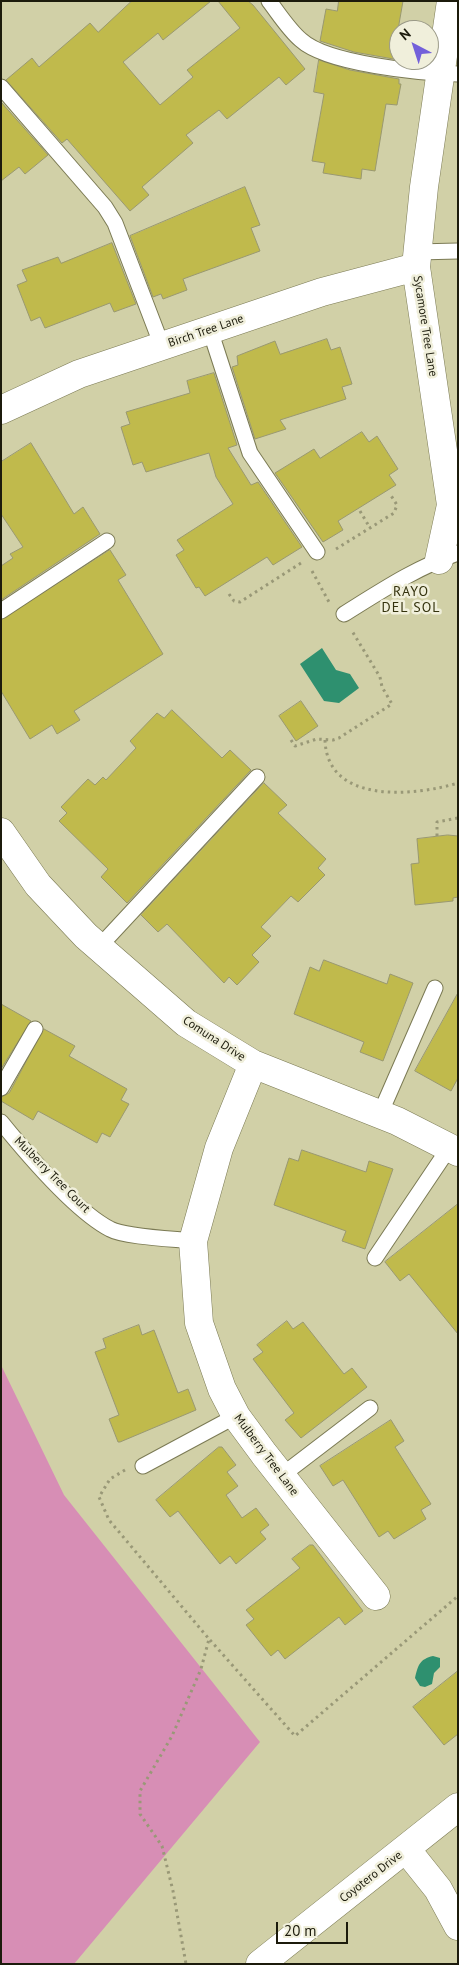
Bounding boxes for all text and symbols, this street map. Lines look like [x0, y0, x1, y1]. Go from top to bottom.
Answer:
north arrow [389, 20, 439, 70]
text: N [396, 24, 414, 44]
street label: Sycamore Tree Lane [410, 274, 440, 378]
street label: Birch Tree Lane [166, 311, 246, 351]
district label: RAYO DEL SOL [381, 584, 441, 616]
street label: Comuna Drive [180, 1013, 248, 1065]
street label: Mulberry Tree Court [11, 1134, 93, 1216]
street label: Mulberry Tree Lane [231, 1411, 301, 1499]
street label: Coyotero Drive [337, 1848, 405, 1906]
scale bar [279, 1912, 352, 1944]
text: 20 m [284, 1921, 317, 1940]

